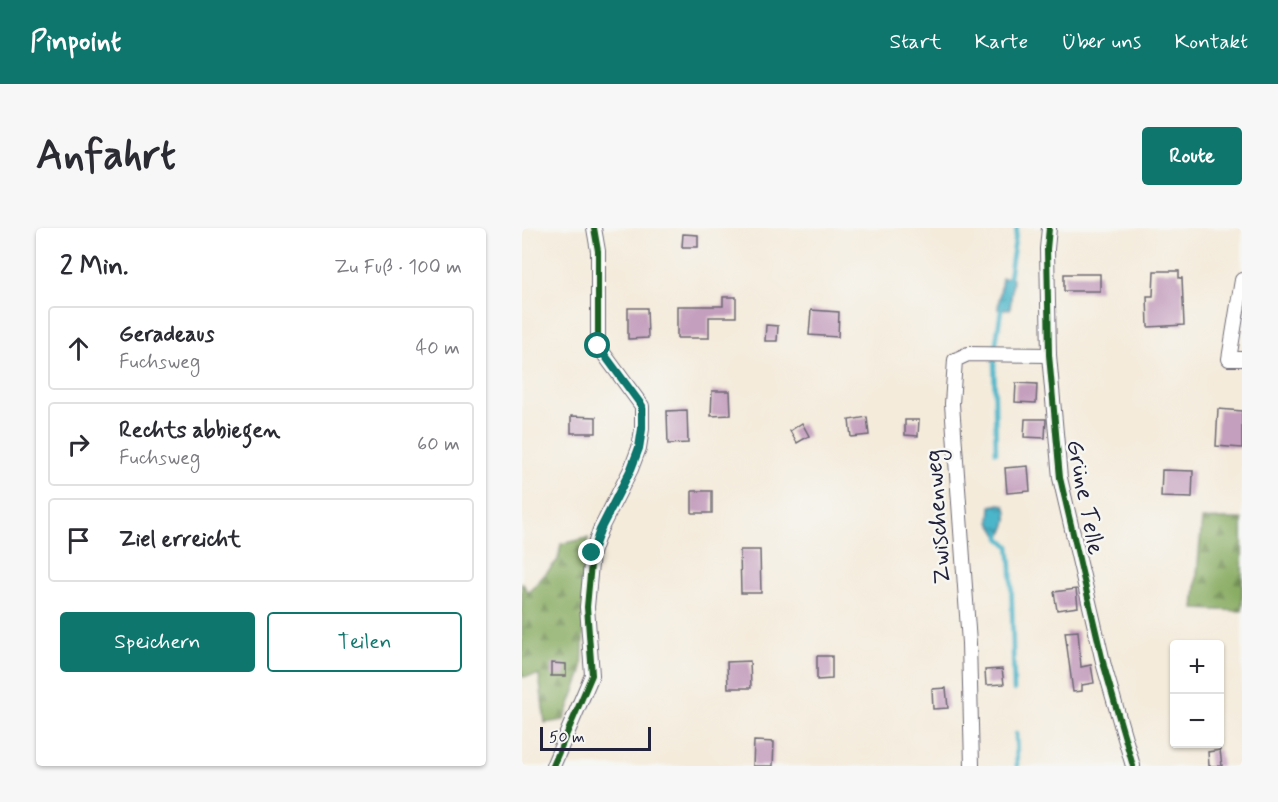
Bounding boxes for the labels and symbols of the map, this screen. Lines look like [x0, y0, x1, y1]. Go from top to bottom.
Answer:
route start [584, 332, 610, 358]
street label: Grüne Telle [1058, 437, 1111, 558]
street label: Zwischenweg [918, 448, 961, 585]
route end [578, 539, 604, 565]
scale bar [540, 724, 651, 752]

